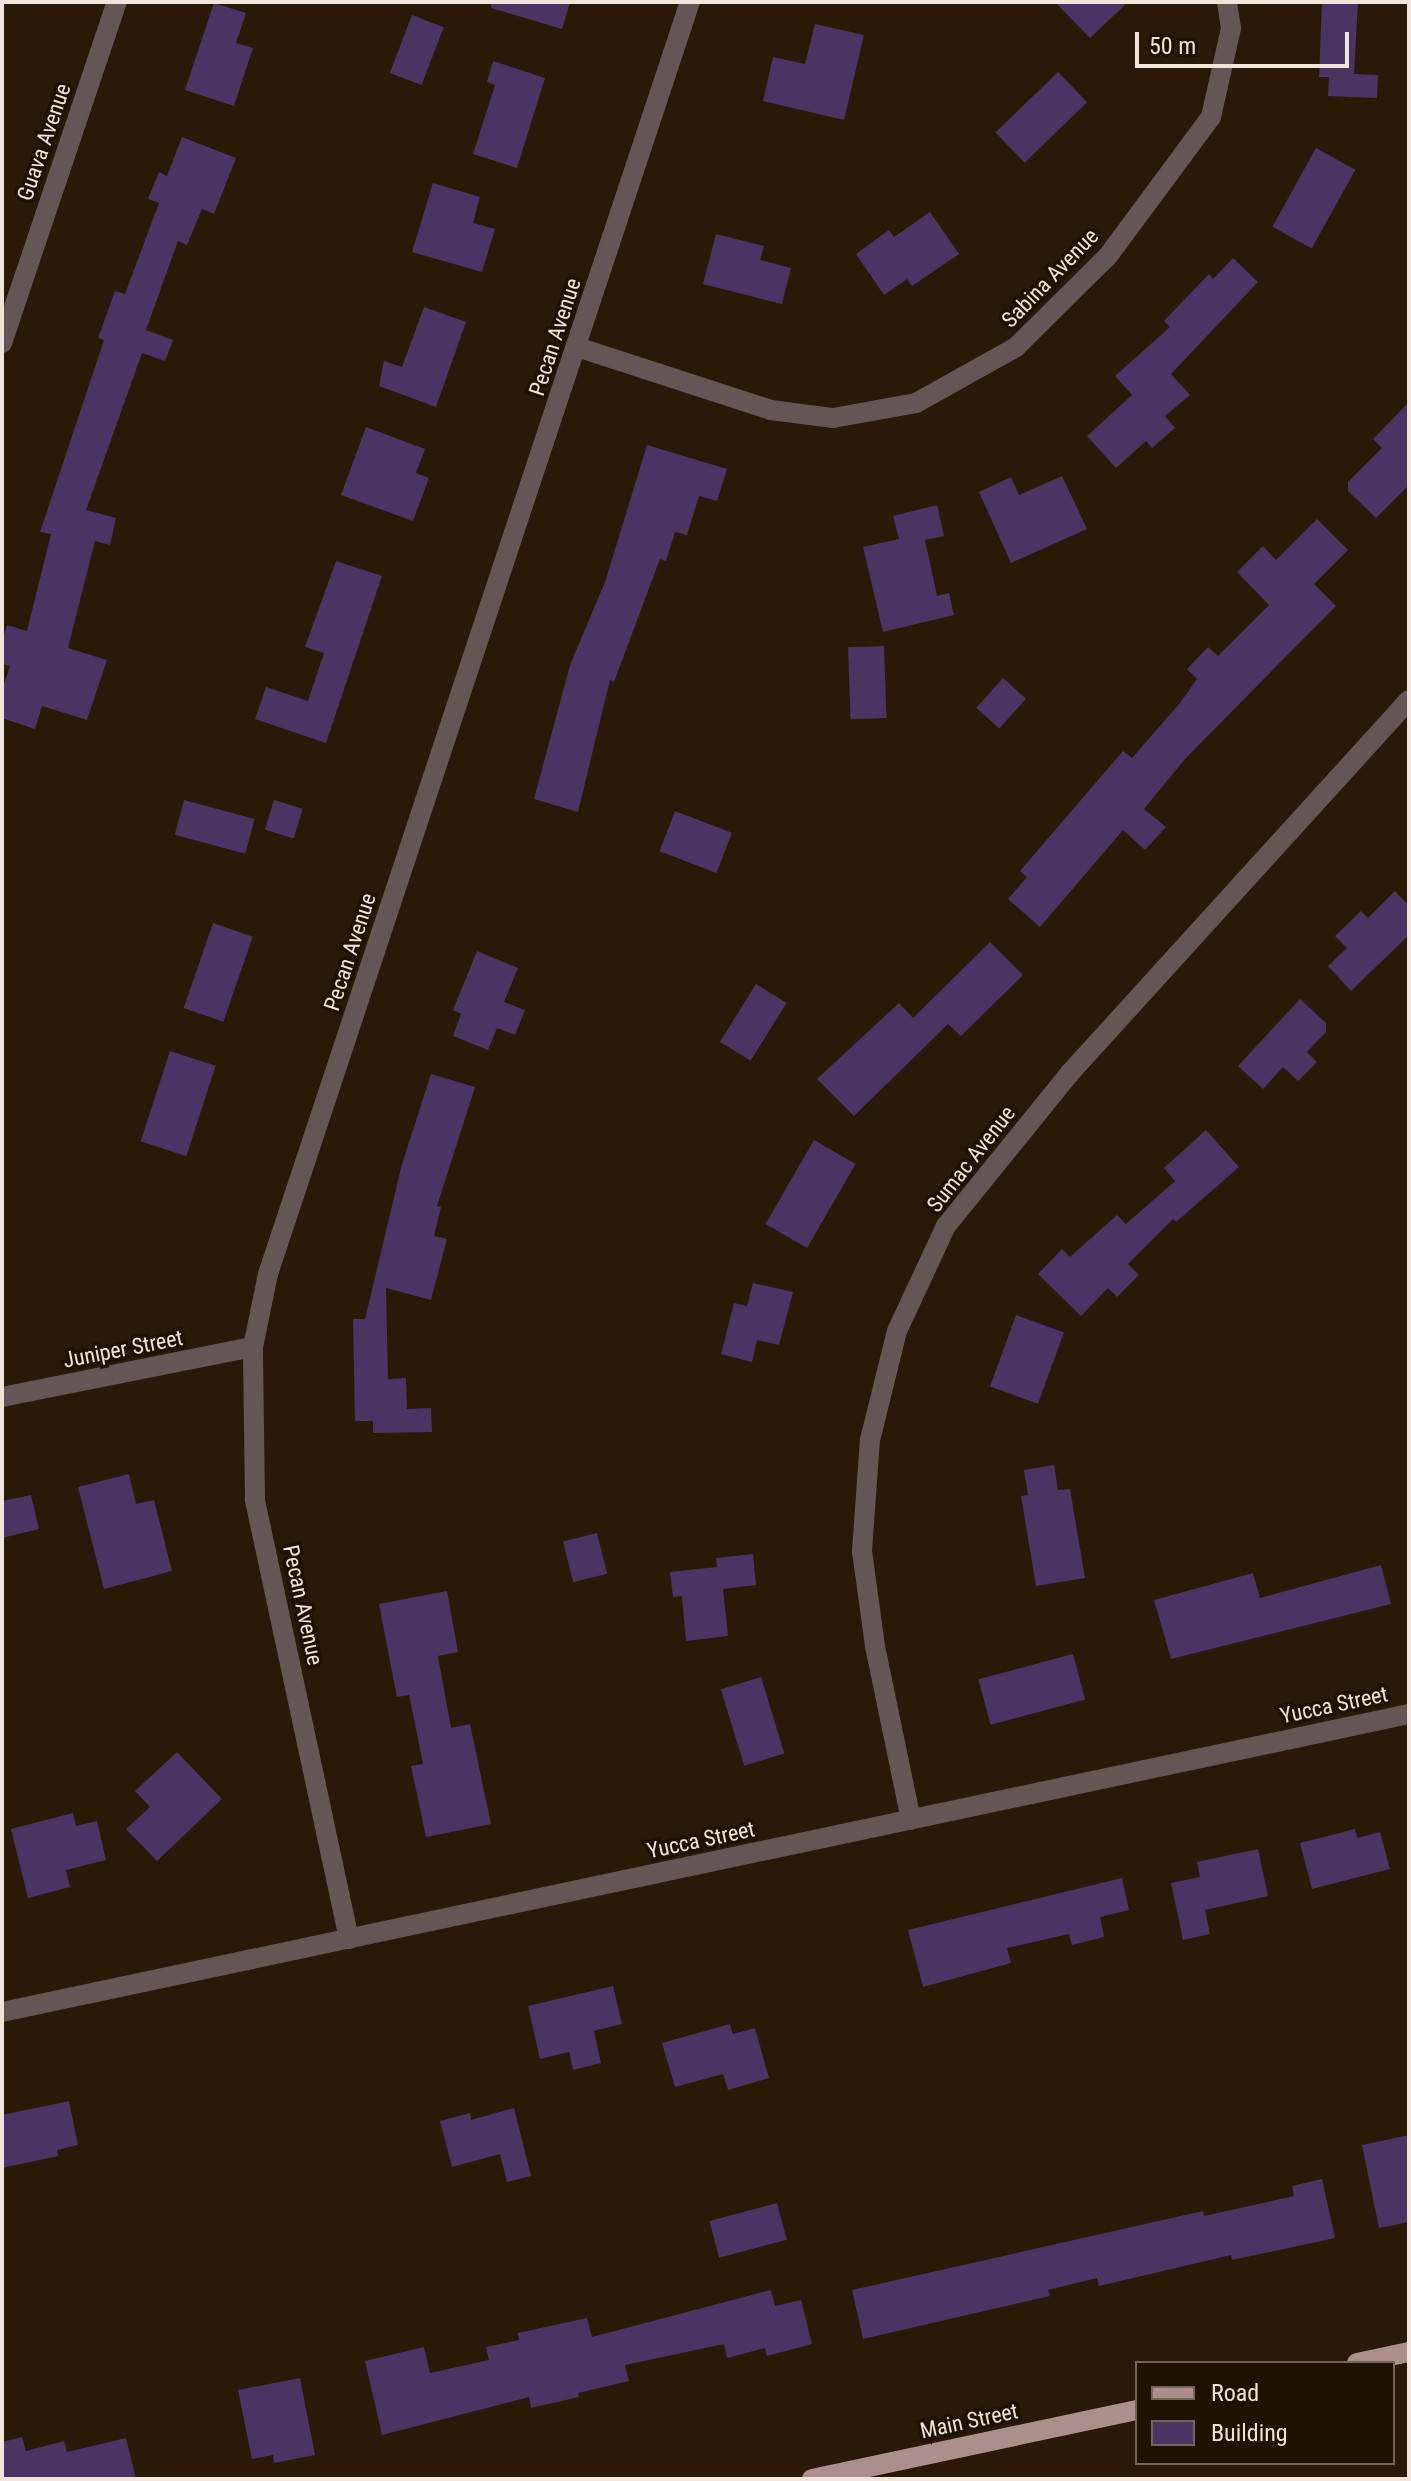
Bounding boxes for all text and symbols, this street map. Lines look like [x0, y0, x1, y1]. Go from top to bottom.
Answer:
scale bar [1139, 16, 1353, 66]
text: 50 m [1149, 32, 1196, 60]
street label: Guava Avenue [12, 80, 76, 204]
street label: Sabina Avenue [996, 223, 1104, 333]
street label: Pecan Avenue [524, 275, 586, 399]
street label: Pecan Avenue [319, 890, 381, 1014]
street label: Sumac Avenue [921, 1101, 1021, 1217]
street label: Juniper Street [61, 1324, 185, 1374]
street label: Pecan Avenue [277, 1543, 329, 1667]
street label: Yucca Street [1278, 1681, 1390, 1729]
street label: Yucca Street [645, 1816, 757, 1864]
legend [1135, 2361, 1395, 2465]
text: Road [1211, 2379, 1259, 2407]
street label: Main Street [918, 2398, 1020, 2444]
text: Building [1211, 2419, 1288, 2447]

